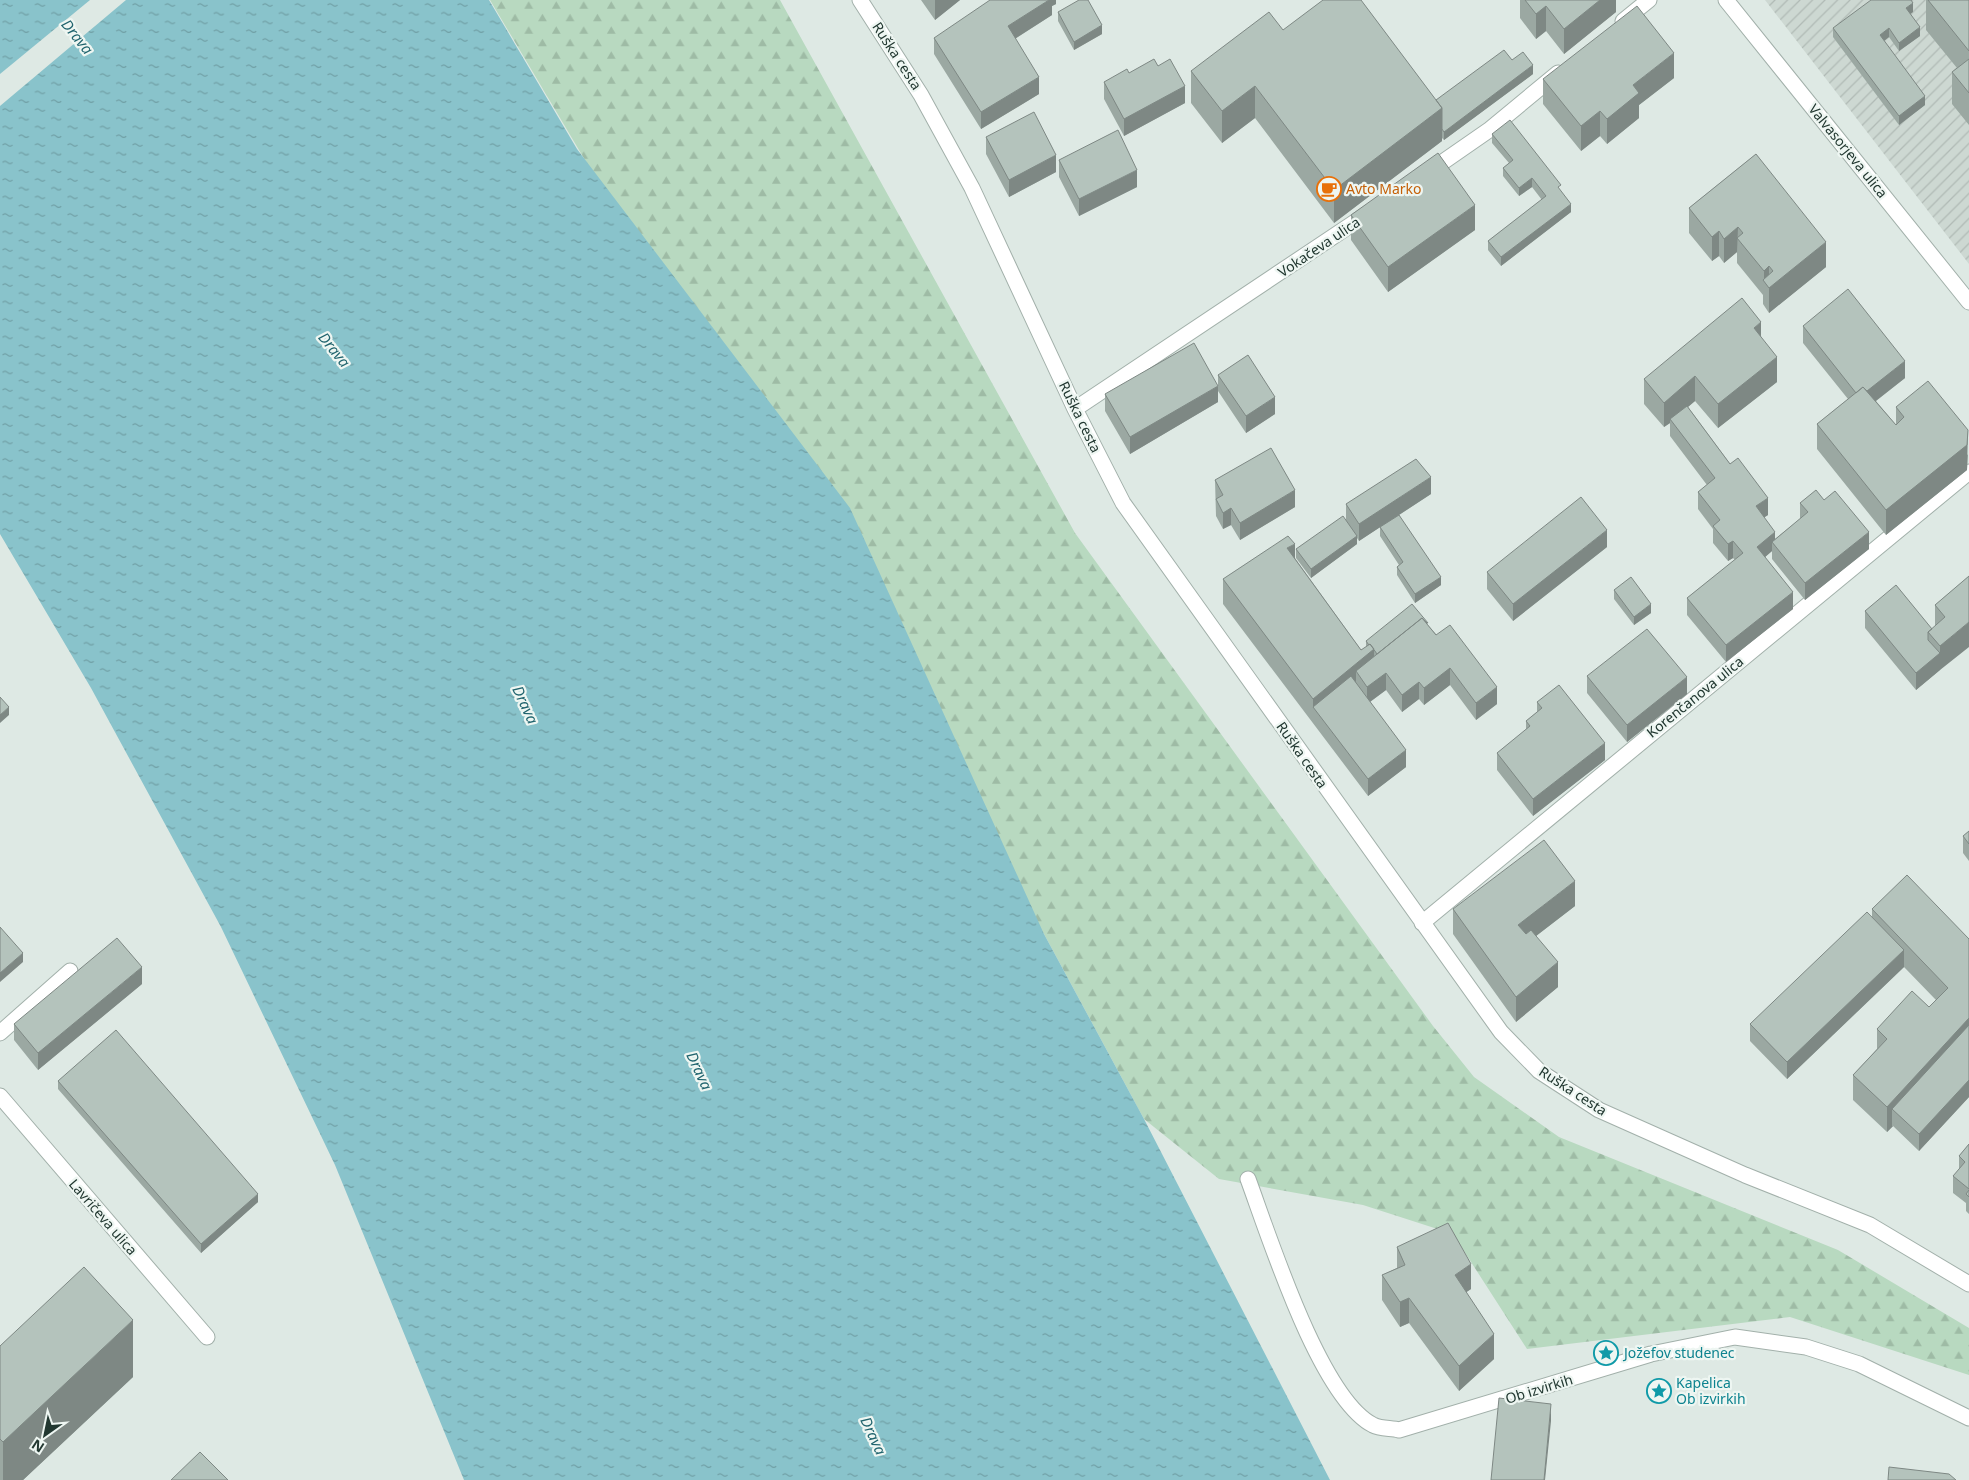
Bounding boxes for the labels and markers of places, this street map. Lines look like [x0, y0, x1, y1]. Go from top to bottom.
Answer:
cafe icon: Avto Marko [1316, 176, 1342, 202]
place label: Avto Marko [1346, 179, 1422, 198]
place icon: Jožefov studenec [1593, 1340, 1619, 1366]
place label: Jožefov studenec [1622, 1343, 1735, 1362]
place label: Kapelica Ob izvirkih [1676, 1373, 1746, 1408]
place icon: Kapelica Ob izvirkih [1646, 1378, 1672, 1404]

